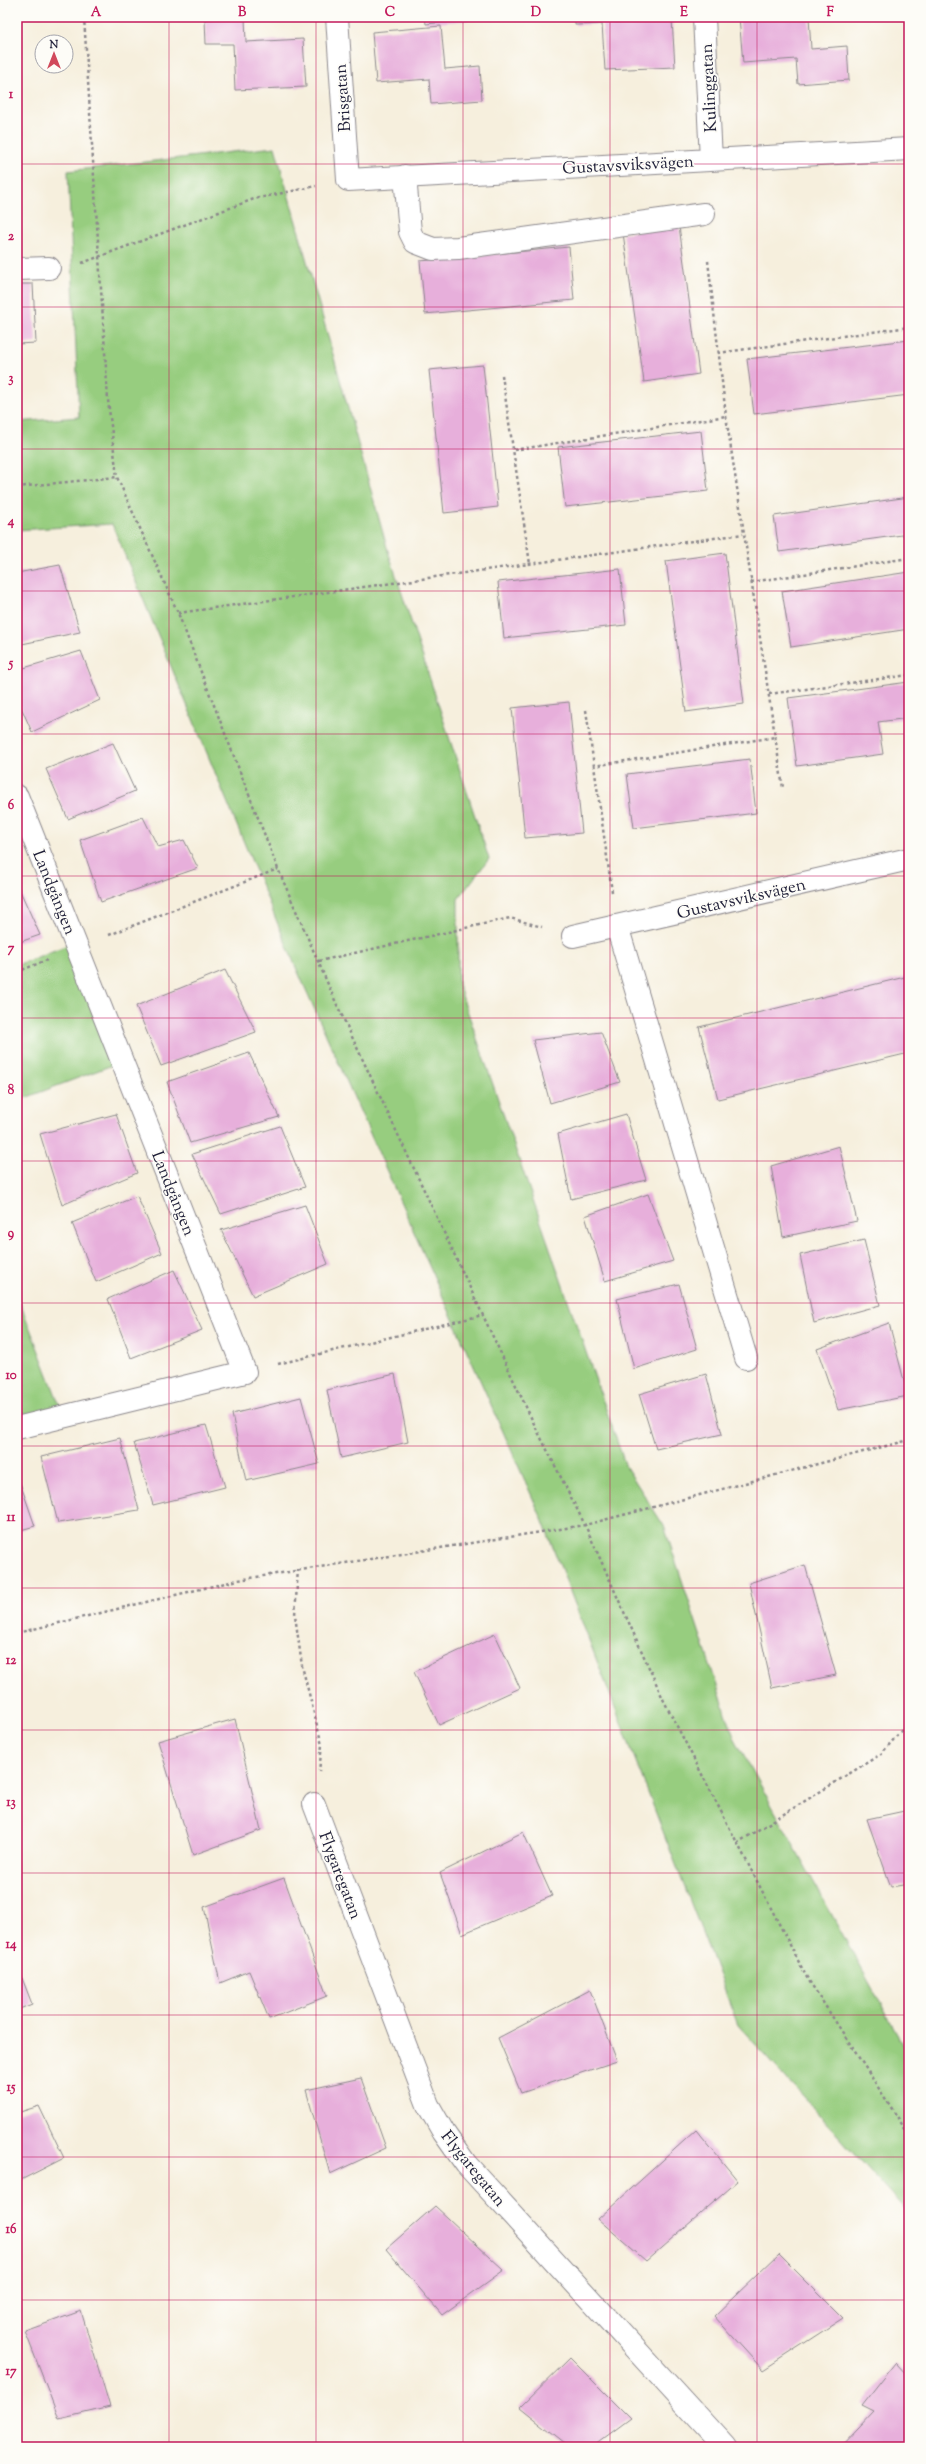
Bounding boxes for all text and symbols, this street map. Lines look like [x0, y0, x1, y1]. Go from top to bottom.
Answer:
text: A [91, 4, 102, 22]
text: B [238, 4, 247, 22]
text: C [385, 4, 395, 22]
text: D [531, 4, 541, 22]
text: E [680, 4, 688, 22]
text: F [826, 4, 834, 22]
north arrow [34, 34, 74, 74]
text: N [49, 37, 59, 53]
street label: Kulinggatan [696, 43, 724, 133]
street label: Brisgatan [330, 63, 358, 133]
text: 1 [9, 86, 14, 104]
street label: Gustavsviksvägen [562, 151, 694, 181]
text: 2 [8, 228, 15, 246]
text: 3 [8, 370, 14, 388]
text: 4 [7, 513, 15, 531]
text: 5 [8, 655, 14, 673]
text: 6 [8, 797, 15, 815]
street label: Landgången [25, 847, 81, 939]
street label: Gustavsviksvägen [675, 873, 808, 926]
text: 7 [8, 940, 15, 958]
text: 8 [8, 1082, 15, 1100]
street label: Landgången [144, 1148, 200, 1240]
text: 9 [8, 1225, 15, 1243]
text: 10 [5, 1367, 17, 1385]
text: 11 [7, 1509, 16, 1527]
text: 12 [6, 1652, 17, 1670]
text: 13 [6, 1794, 16, 1812]
street label: Flygaregatan [311, 1828, 367, 1923]
text: 14 [6, 1936, 17, 1954]
text: 15 [7, 2079, 16, 2097]
street label: Flygaregatan [434, 2126, 511, 2213]
text: 16 [6, 2221, 17, 2239]
text: 17 [6, 2363, 17, 2381]

